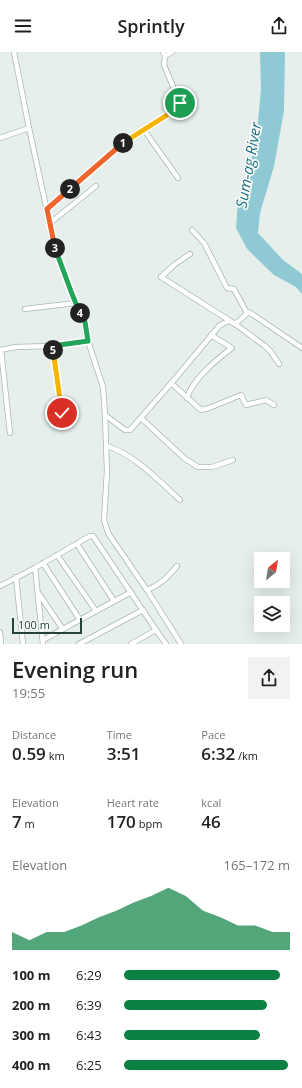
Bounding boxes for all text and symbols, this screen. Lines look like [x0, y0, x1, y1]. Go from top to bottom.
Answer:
text: Sprintly [117, 14, 185, 38]
icon: menu [12, 15, 34, 37]
icon: share [268, 15, 290, 37]
pin [163, 86, 197, 120]
icon: arrive [169, 92, 191, 114]
water label: Sum-ag River [231, 119, 266, 209]
pin: 1 [113, 133, 133, 153]
text: 1 [120, 135, 126, 150]
pin: 2 [60, 179, 80, 199]
text: 2 [67, 181, 73, 196]
pin: 3 [45, 238, 65, 258]
text: 3 [52, 240, 58, 255]
pin: 4 [70, 303, 90, 323]
text: 4 [77, 305, 83, 320]
pin: 5 [43, 340, 63, 360]
text: 5 [50, 342, 56, 357]
pin [45, 396, 79, 430]
icon: check [51, 402, 73, 424]
north arrow [254, 552, 290, 588]
map controls [254, 552, 290, 632]
button: layers [254, 596, 290, 632]
scale bar [12, 616, 82, 635]
text: 100 m [18, 617, 50, 632]
text: Evening run [12, 654, 138, 684]
button: share [248, 657, 290, 699]
text: 19:55 [12, 684, 45, 702]
text: Distance [12, 727, 56, 742]
text: Time [107, 727, 132, 742]
text: Pace [201, 727, 226, 742]
text: 0.59 [12, 742, 46, 765]
text: 3:51 [107, 742, 140, 765]
text: 6:32 [201, 742, 235, 765]
text: km [46, 748, 65, 763]
text: /km [235, 748, 258, 763]
text: Elevation [12, 795, 59, 810]
text: Heart rate [107, 795, 159, 810]
text: kcal [201, 795, 221, 810]
text: 7 [12, 810, 22, 833]
text: 170 [107, 810, 136, 833]
text: 46 [201, 810, 221, 833]
text: m [22, 816, 35, 831]
text: bpm [136, 816, 162, 831]
text: Elevation [12, 856, 67, 874]
text: 165–172 m [223, 856, 290, 874]
text: 100 m [12, 966, 50, 984]
text: 6:29 [76, 966, 102, 984]
text: 200 m [12, 996, 50, 1014]
text: 6:39 [76, 996, 102, 1014]
text: 300 m [12, 1026, 50, 1044]
text: 6:43 [76, 1026, 102, 1044]
text: 400 m [12, 1056, 50, 1074]
text: 6:25 [76, 1056, 102, 1074]

